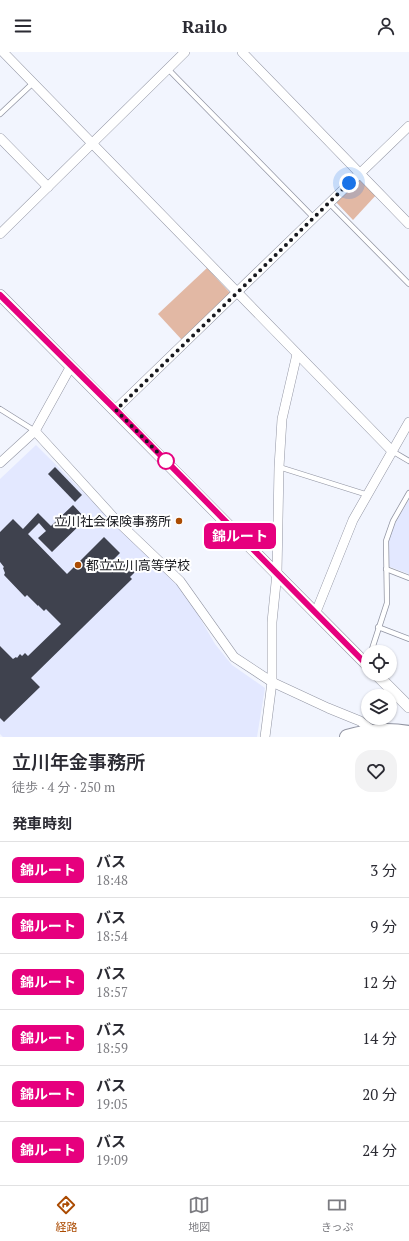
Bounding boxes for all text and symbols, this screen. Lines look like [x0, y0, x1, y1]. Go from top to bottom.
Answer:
text: Railo [182, 14, 227, 38]
icon: menu [12, 15, 34, 37]
icon: person [375, 15, 397, 37]
your location [339, 173, 359, 193]
unlabelled marker [157, 452, 175, 470]
place label: 立川社会保険事務所 [54, 512, 171, 530]
marker: 立川社会保険事務所 [174, 516, 184, 526]
line badge: 錦ルート [212, 523, 268, 549]
text: 錦ルート [212, 526, 268, 545]
place label: 都立立川高等学校 [86, 556, 190, 574]
marker: 都立立川高等学校 [73, 560, 83, 570]
map controls [361, 645, 397, 725]
button: locate [361, 645, 397, 681]
button: layers [361, 689, 397, 725]
text: 立川年金事務所 [12, 749, 145, 774]
button: heart [355, 750, 397, 792]
text: 徒歩 · 4 分 · 250 m [12, 778, 115, 796]
text: 発車時刻 [12, 813, 72, 833]
text: バス [96, 851, 126, 871]
text: 錦ルート [20, 860, 76, 879]
text: 3 分 [370, 860, 397, 880]
text: 18:48 [96, 871, 128, 889]
text: バス [96, 907, 126, 927]
text: 錦ルート [20, 916, 76, 935]
text: 9 分 [370, 916, 397, 936]
text: 18:54 [96, 927, 128, 945]
text: バス [96, 963, 126, 983]
text: 錦ルート [20, 972, 76, 991]
text: 12 分 [362, 972, 397, 992]
text: 18:57 [96, 983, 128, 1001]
text: バス [96, 1019, 126, 1039]
text: 錦ルート [20, 1028, 76, 1047]
text: 14 分 [362, 1028, 397, 1048]
text: 18:59 [96, 1039, 128, 1057]
text: バス [96, 1075, 126, 1095]
text: 錦ルート [20, 1084, 76, 1103]
text: 20 分 [362, 1084, 397, 1104]
text: 19:05 [96, 1095, 128, 1113]
text: バス [96, 1131, 126, 1151]
text: 錦ルート [20, 1140, 76, 1159]
text: 24 分 [362, 1140, 397, 1160]
text: 19:09 [96, 1151, 128, 1169]
tab: 経路 [55, 1194, 77, 1234]
tab: 地図 [188, 1194, 210, 1234]
tab: きっぷ [321, 1194, 354, 1234]

